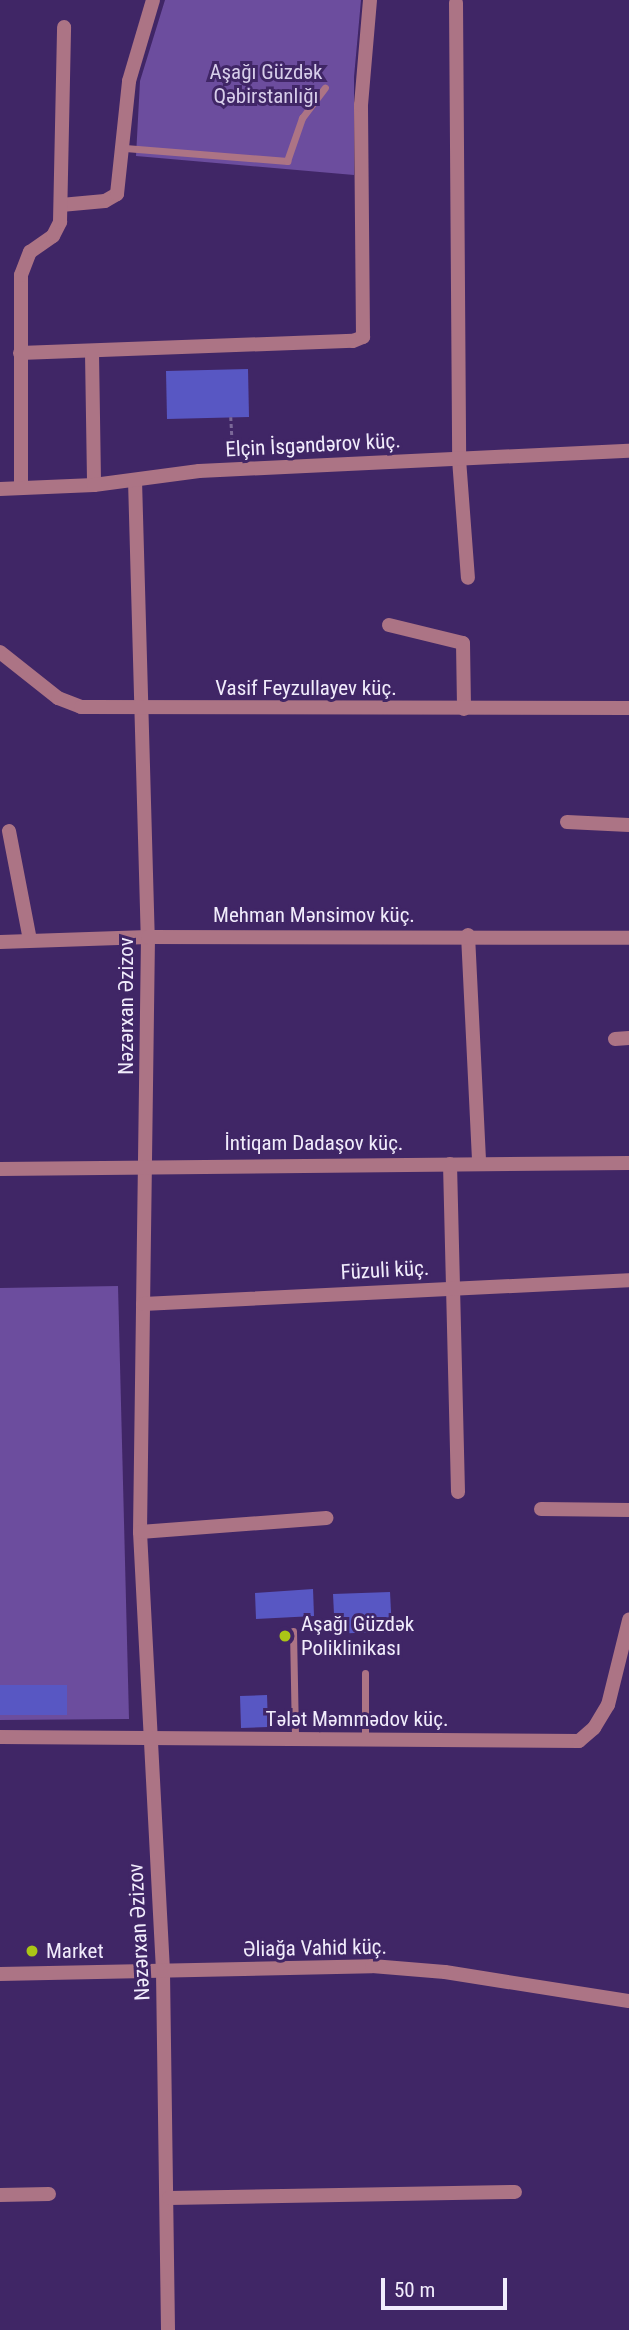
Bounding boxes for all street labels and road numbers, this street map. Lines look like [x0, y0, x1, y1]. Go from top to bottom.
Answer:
street label: Elçin İsgəndərov küç. [225, 428, 401, 462]
street label: Vasif Feyzullayev küç. [215, 675, 397, 701]
street label: Mehman Mənsimov küç. [213, 902, 415, 928]
street label: Nəzərxan Əzizov [113, 937, 139, 1075]
street label: İntiqam Dadaşov küç. [225, 1130, 403, 1156]
street label: Füzuli küç. [340, 1255, 430, 1285]
street label: Tələt Məmmədov küç. [266, 1706, 448, 1732]
street label: Nəzərxan Əzizov [123, 1863, 155, 2001]
street label: Əliağa Vahid küç. [243, 1934, 387, 1962]

